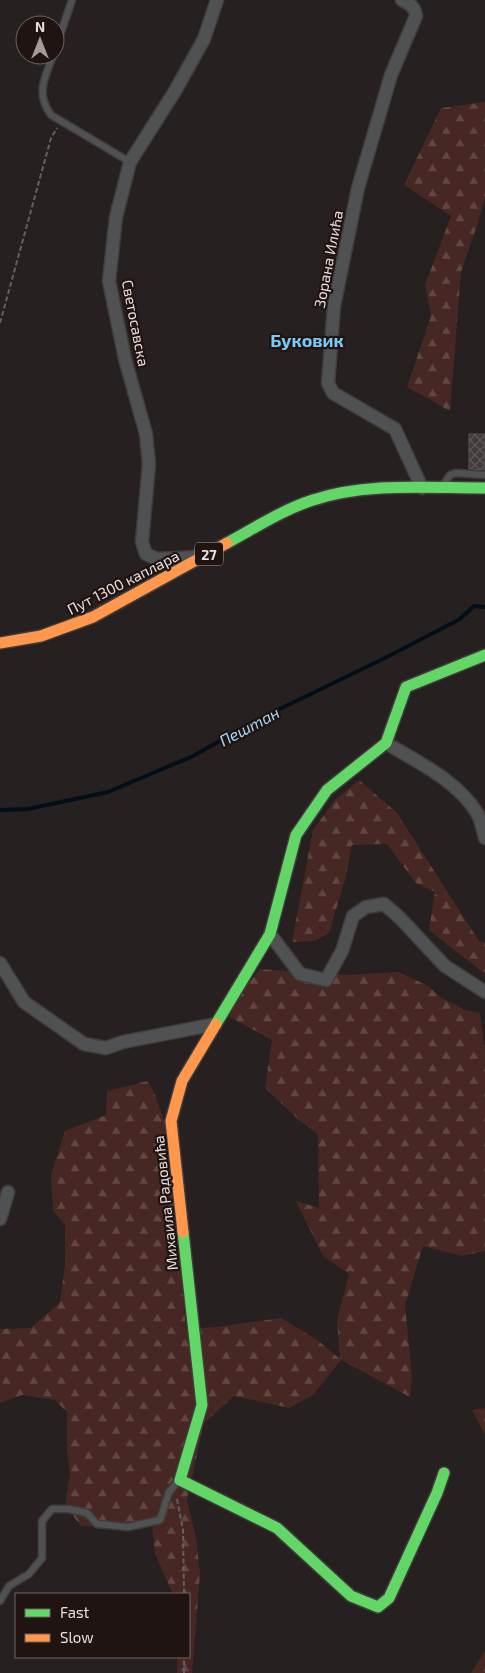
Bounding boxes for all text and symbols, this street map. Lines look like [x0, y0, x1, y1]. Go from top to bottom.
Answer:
north arrow [15, 15, 65, 65]
text: N [35, 18, 45, 35]
street label: Зорана Илића [310, 209, 346, 309]
street label: Светосавска [119, 278, 153, 368]
district label: Буковик [270, 329, 344, 351]
road number: 27 [195, 542, 223, 566]
street label: Пут 1300 каплара [64, 546, 182, 619]
water label: Пештан [216, 702, 282, 750]
street label: Михаила Радовића [149, 1135, 181, 1271]
legend [15, 1593, 190, 1658]
text: Fast [60, 1603, 90, 1621]
text: Slow [60, 1628, 94, 1646]

